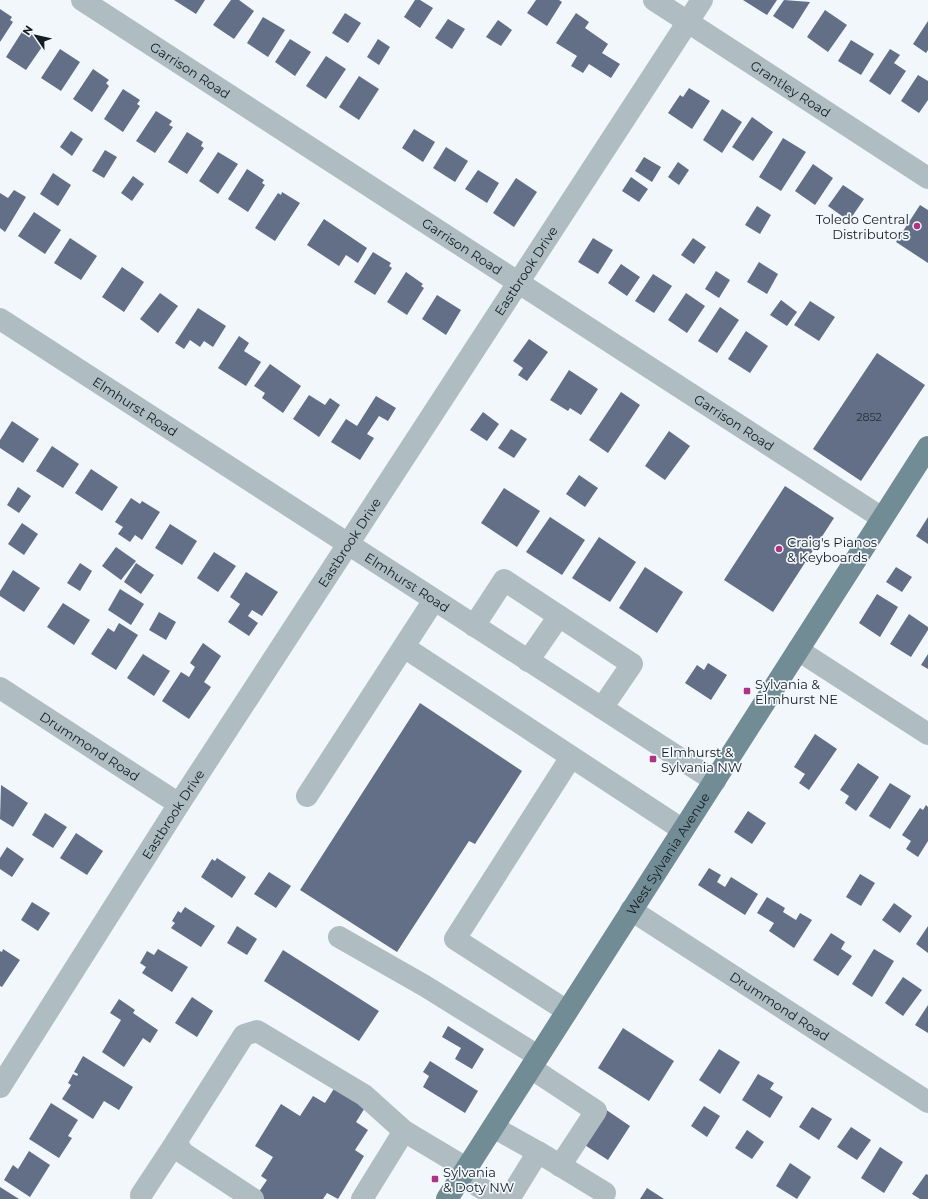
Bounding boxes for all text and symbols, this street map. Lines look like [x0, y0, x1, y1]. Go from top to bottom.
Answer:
north arrow [16, 16, 56, 56]
text: N [19, 23, 36, 38]
street label: Garrison Road [147, 38, 233, 102]
street label: Grantley Road [748, 57, 834, 121]
place label: Toledo Central Distributors [816, 211, 909, 242]
street label: Garrison Road [419, 214, 505, 278]
marker: Toledo Central Distributors [912, 221, 922, 231]
street label: Eastbrook Drive [491, 223, 561, 318]
street label: Elmhurst Road [90, 373, 181, 440]
street label: Garrison Road [691, 391, 777, 454]
house number: 2852 [856, 410, 882, 424]
street label: Eastbrook Drive [314, 495, 384, 590]
place label: Craig's Pianos & Keyboards [787, 534, 877, 565]
marker: Craig's Pianos & Keyboards [774, 544, 784, 554]
street label: Elmhurst Road [362, 549, 453, 615]
place label: Sylvania & Elmhurst NE [755, 676, 838, 707]
marker: Sylvania & Elmhurst NE [742, 686, 752, 696]
street label: Drummond Road [37, 708, 143, 784]
place label: Elmhurst & Sylvania NW [661, 744, 742, 775]
marker: Elmhurst & Sylvania NW [648, 754, 658, 764]
street label: Eastbrook Drive [138, 766, 208, 862]
street label: West Sylvania Avenue [623, 789, 713, 918]
street label: Drummond Road [727, 968, 832, 1044]
place label: Sylvania & Doty NW [443, 1164, 514, 1195]
marker: Sylvania & Doty NW [430, 1174, 440, 1184]

